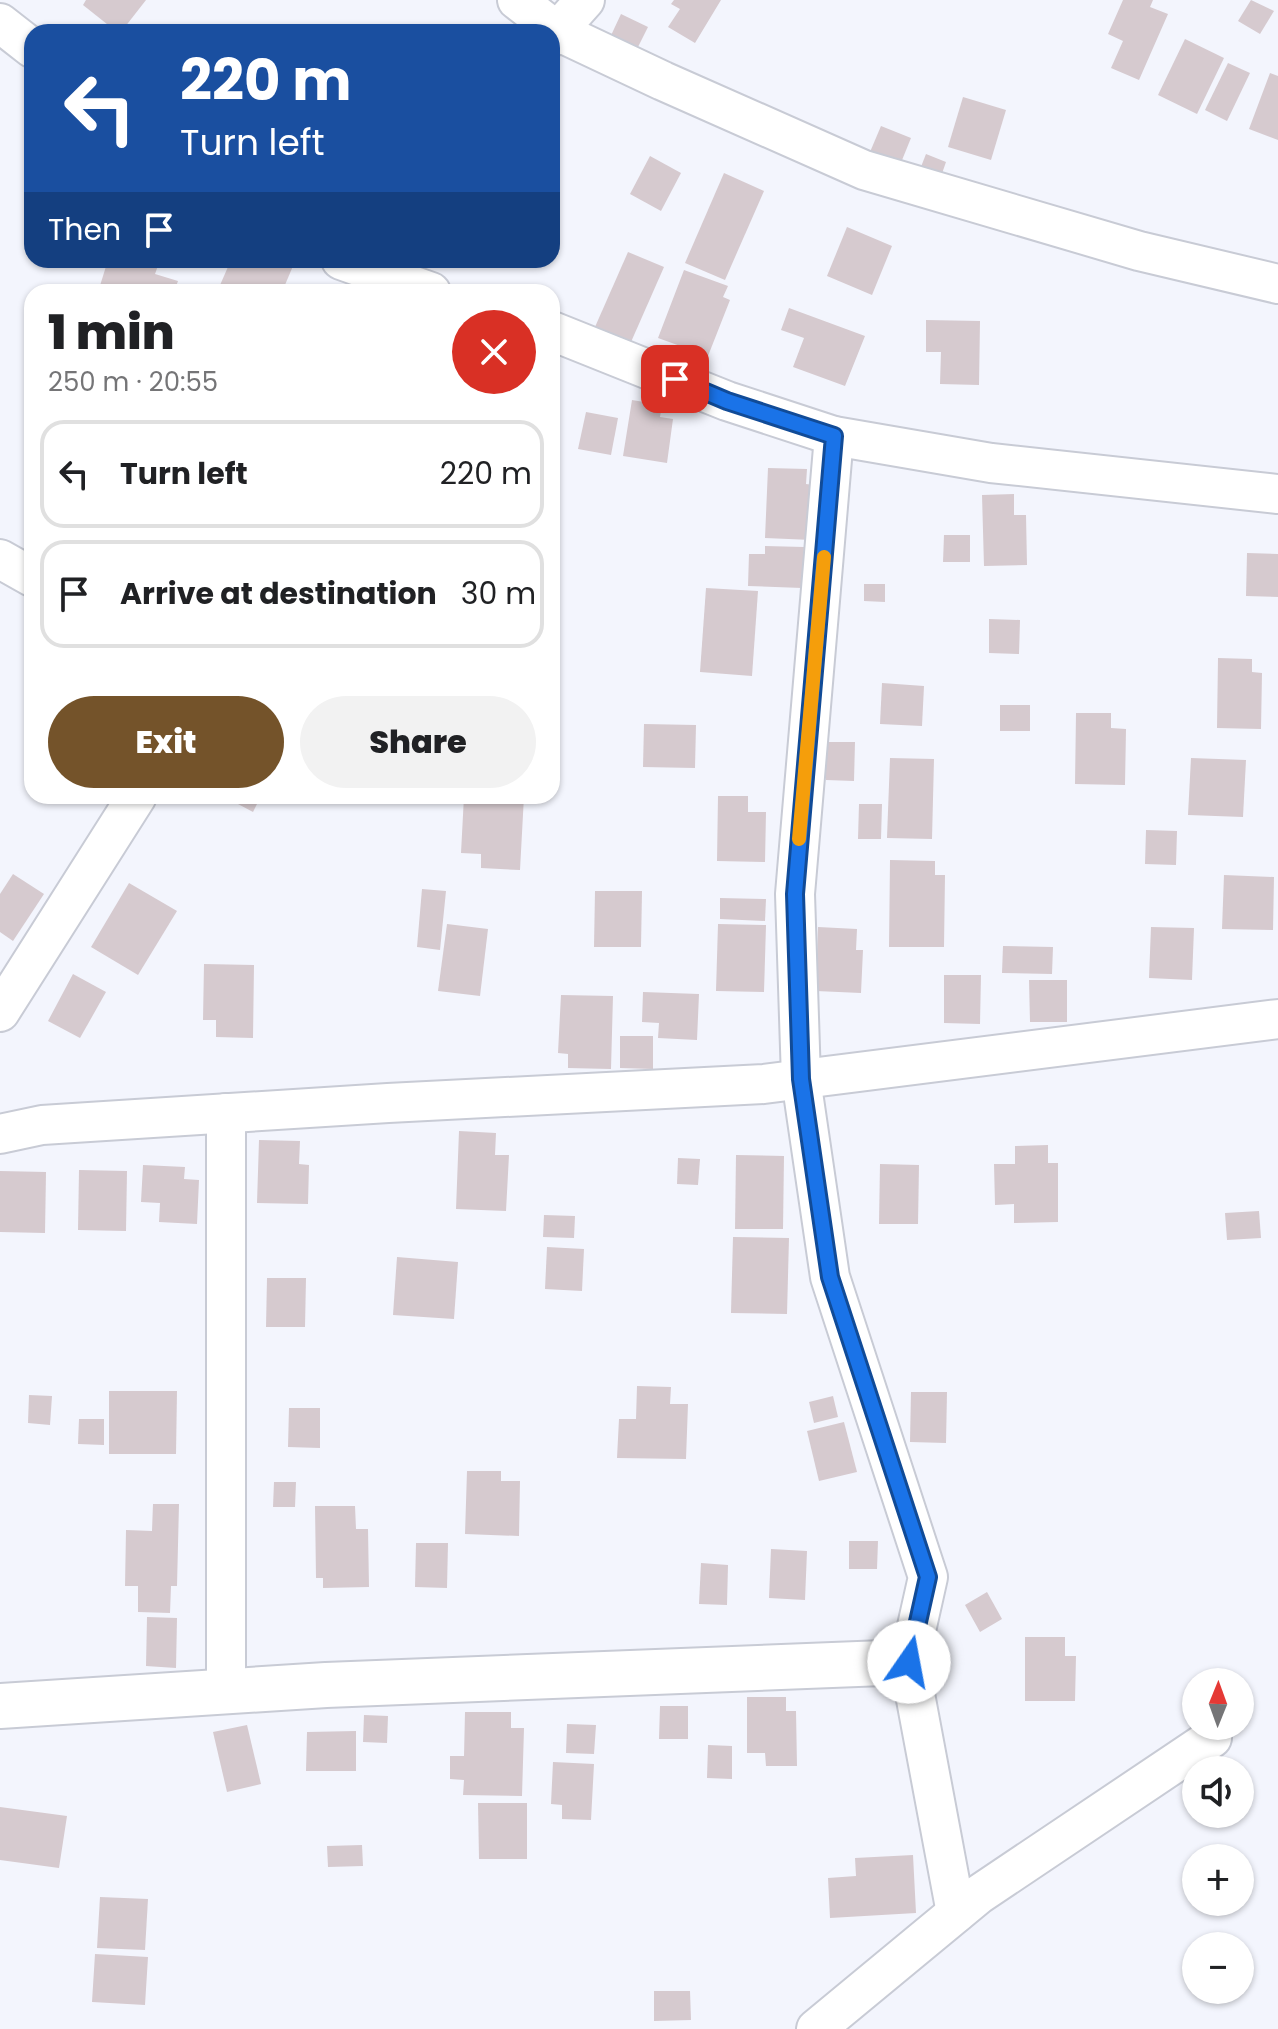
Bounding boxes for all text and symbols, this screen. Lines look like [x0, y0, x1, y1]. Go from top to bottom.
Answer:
text: 220 m [180, 41, 352, 120]
icon: left [48, 56, 152, 160]
text: Turn left [180, 117, 325, 168]
text: Then [48, 208, 121, 251]
icon: arrive [137, 208, 181, 252]
text: 1 min [48, 299, 175, 366]
button: close [452, 310, 536, 394]
pin [641, 345, 709, 413]
icon: arrive [653, 357, 697, 401]
text: 250 m · 20:55 [48, 364, 218, 400]
icon: left [52, 452, 96, 496]
text: Turn left [120, 452, 248, 495]
text: 220 m [440, 452, 532, 495]
icon: arrive [52, 572, 96, 616]
text: Arrive at destination [120, 572, 437, 615]
text: 30 m [461, 572, 536, 615]
button: Exit [48, 696, 284, 788]
button: Share [300, 696, 536, 788]
position arrow [867, 1620, 951, 1704]
north arrow [1182, 1668, 1254, 1740]
map controls [1182, 1668, 1254, 2004]
button: sound [1182, 1756, 1254, 1828]
button: + [1182, 1844, 1254, 1916]
button: − [1182, 1932, 1254, 2004]

